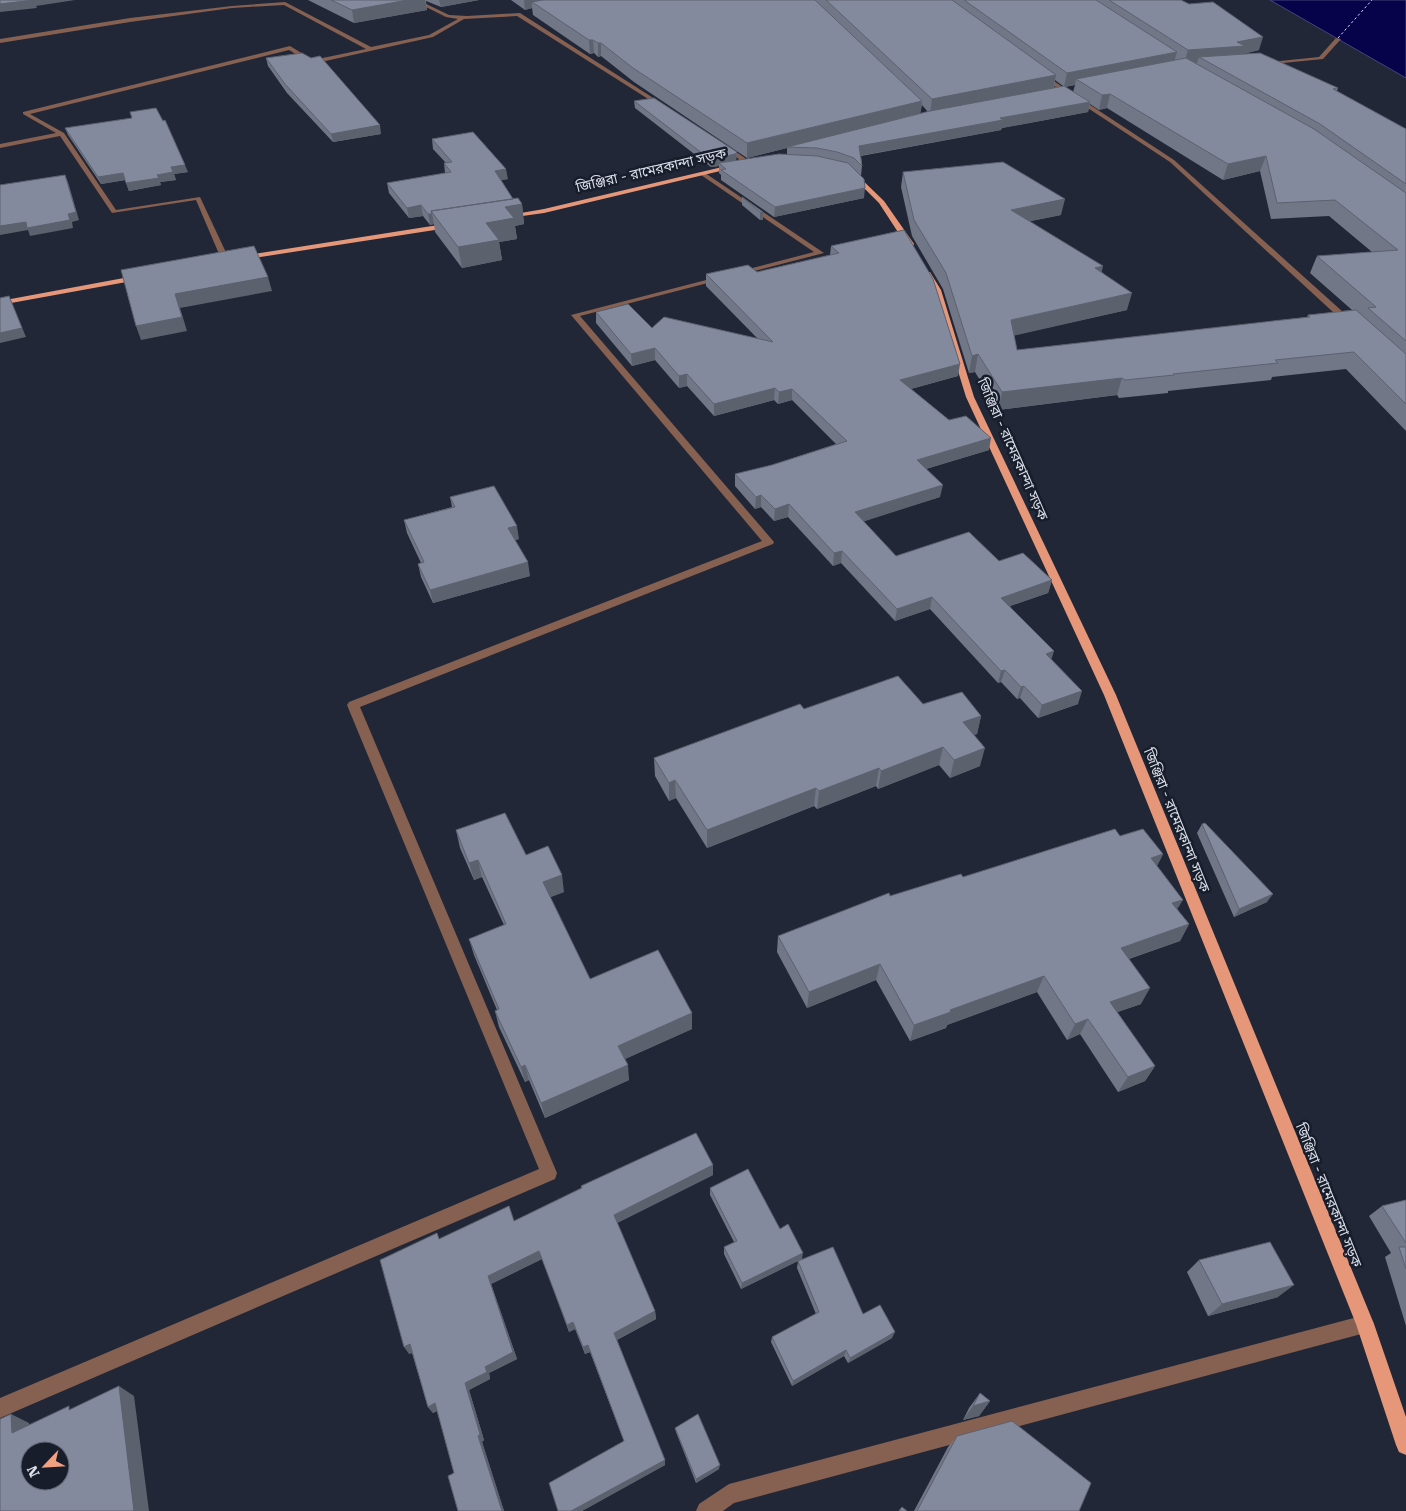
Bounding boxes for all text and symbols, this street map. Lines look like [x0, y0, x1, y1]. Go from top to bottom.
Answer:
street label: জিঞ্জিরা - রামেরকান্দা সড়ক [573, 145, 728, 195]
street label: জিঞ্জিরা - রামেরকান্দা সড়ক [974, 375, 1052, 523]
street label: জিঞ্জিরা - রামেরকান্দা সড়ক [1140, 745, 1213, 895]
street label: জিঞ্জিরা - রামেরকান্দা সড়ক [1292, 1120, 1365, 1270]
north arrow [20, 1441, 70, 1491]
text: N [24, 1463, 43, 1480]

